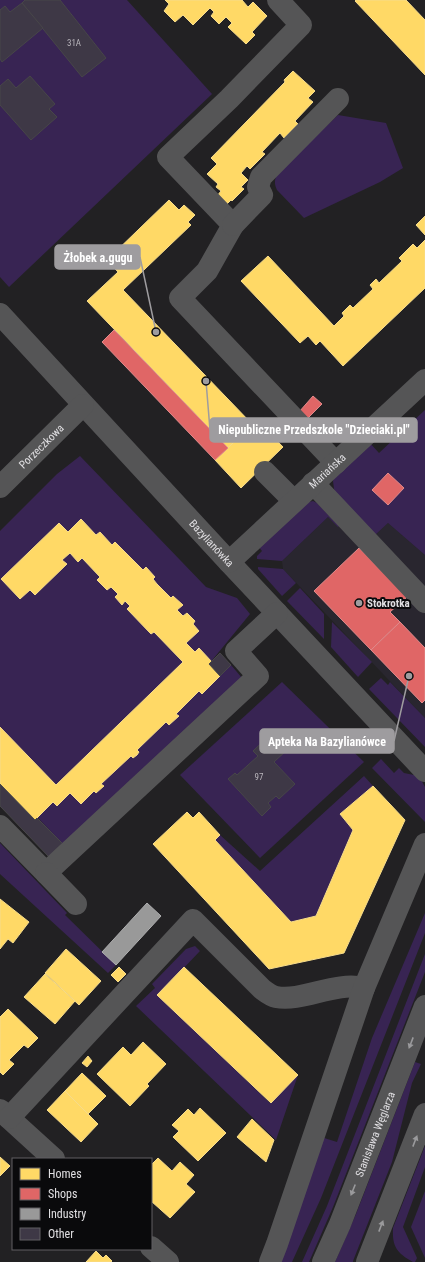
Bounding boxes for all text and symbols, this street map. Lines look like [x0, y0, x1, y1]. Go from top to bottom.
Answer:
house number: 31A [67, 38, 81, 48]
callout: Żłobek a.gugu [55, 245, 140, 269]
text: Żłobek a.gugu [64, 250, 133, 265]
callout: Niepubliczne Przedszkole "Dzieciaki.pl" [210, 418, 417, 442]
street label: Porzeczkowa [17, 422, 67, 471]
text: Niepubliczne Przedszkole "Dzieciaki.pl" [218, 423, 410, 437]
street label: Mariańska [306, 451, 349, 491]
street label: Bazylianówka [186, 517, 236, 570]
place label: Stokrotka [367, 597, 410, 610]
marker: Stokrotka [354, 598, 364, 608]
callout: Apteka Na Bazylianówce [260, 729, 394, 753]
text: Apteka Na Bazylianówce [268, 735, 386, 749]
house number: 97 [255, 772, 264, 782]
one-way arrow [407, 1037, 413, 1049]
street label: Stanisława Węglarza [353, 1090, 398, 1179]
one-way arrow [412, 1134, 418, 1146]
legend [12, 1158, 152, 1250]
text: Homes [48, 1167, 82, 1181]
one-way arrow [350, 1184, 356, 1196]
text: Shops [48, 1187, 77, 1201]
text: Industry [48, 1207, 86, 1221]
one-way arrow [379, 1219, 385, 1231]
text: Other [48, 1227, 74, 1241]

